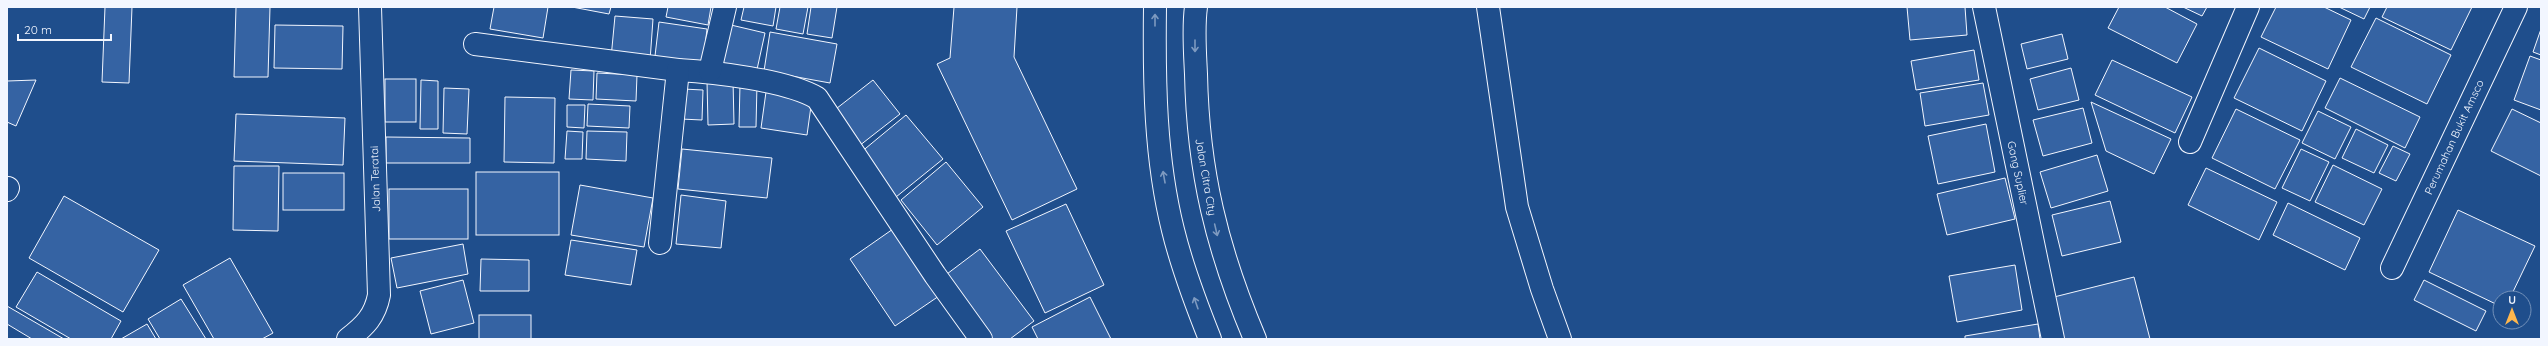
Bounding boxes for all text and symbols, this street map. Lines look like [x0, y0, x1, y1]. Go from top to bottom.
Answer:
one-way arrow [1151, 14, 1159, 27]
scale bar [18, 16, 111, 42]
text: 20 m [24, 22, 52, 37]
one-way arrow [1191, 39, 1199, 52]
street label: Perumahan Bukit Amsco [2421, 77, 2487, 197]
street label: Jalan Citra City [1192, 137, 1220, 217]
street label: Gang Suplier [2004, 140, 2032, 207]
street label: Jalan Teratai [367, 145, 383, 213]
one-way arrow [1160, 171, 1168, 184]
one-way arrow [1213, 223, 1221, 236]
north arrow [2492, 290, 2532, 330]
text: U [2508, 293, 2516, 307]
one-way arrow [1192, 297, 1200, 309]

